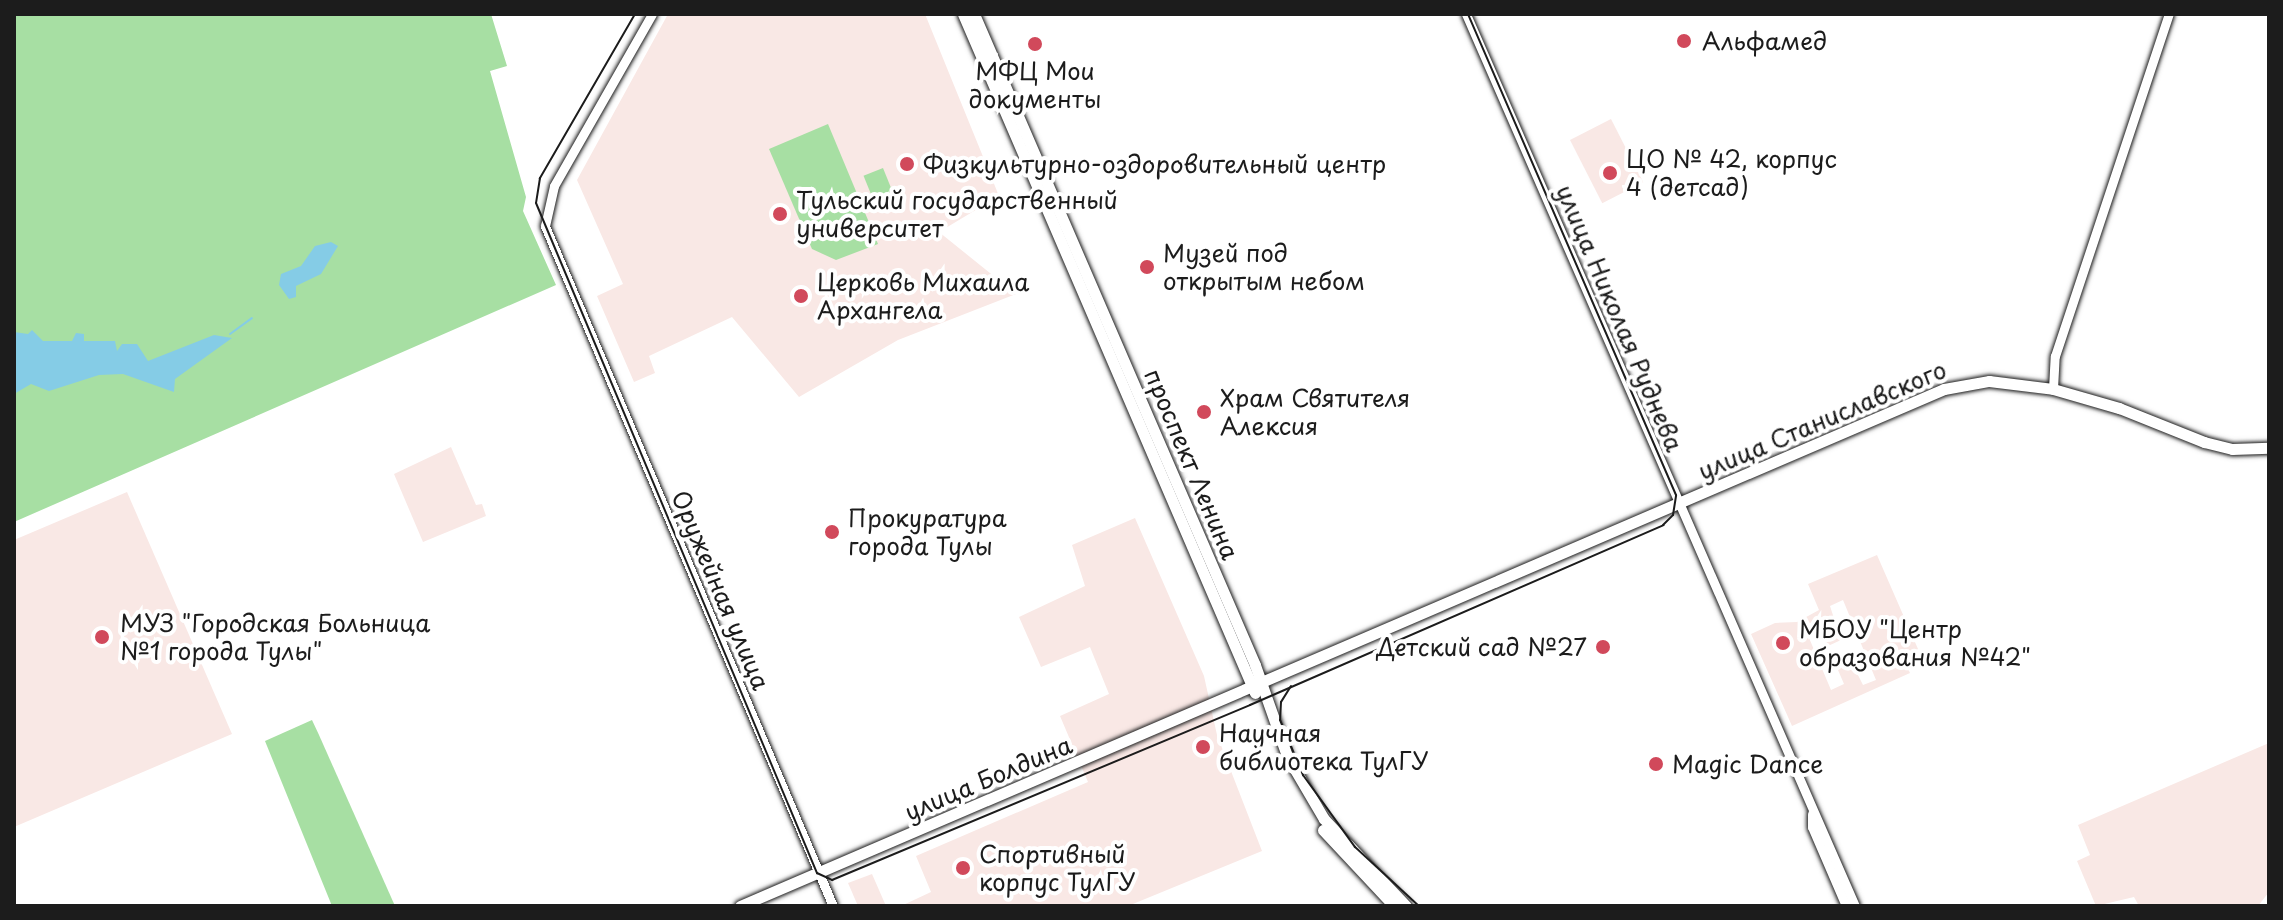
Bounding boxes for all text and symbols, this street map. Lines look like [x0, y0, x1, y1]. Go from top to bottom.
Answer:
place label: Альфамед [1702, 27, 1827, 55]
marker: Альфамед [1673, 30, 1695, 52]
marker: МФЦ Мои документы [1026, 35, 1044, 53]
place label: МФЦ Мои документы [969, 57, 1101, 113]
place label: ЦО № 42, корпус 4 (детсад) [1626, 145, 1838, 201]
place label: Физкультурно-оздоровительный центр [923, 150, 1386, 178]
marker: Физкультурно-оздоровительный центр [898, 155, 916, 173]
marker: ЦО № 42, корпус 4 (детсад) [1601, 164, 1619, 182]
street label: улица Николая Руднева [1551, 180, 1689, 456]
place label: Тульский государственный университет [796, 186, 1120, 242]
marker: Тульский государственный университет [771, 205, 789, 223]
place label: Музей под открытым небом [1163, 239, 1365, 295]
marker: Музей под открытым небом [1138, 258, 1156, 276]
place label: Церковь Михаила Архангела [817, 268, 1030, 324]
marker: Церковь Михаила Архангела [792, 287, 810, 305]
street label: улица Станиславского [1693, 354, 1951, 486]
street label: проспект Ленина [1139, 364, 1245, 564]
place label: Храм Святителя Алексия [1220, 384, 1410, 440]
marker: Храм Святителя Алексия [1195, 403, 1213, 421]
street label: Оружейная улица [666, 485, 776, 695]
place label: Прокуратура города Тулы [848, 504, 1007, 560]
marker: Прокуратура города Тулы [823, 523, 841, 541]
place label: МУЗ "Городская Больница №1 города Тулы" [120, 609, 431, 665]
place label: МБОУ "Центр образования №42" [1799, 615, 2032, 671]
marker: МУЗ "Городская Больница №1 города Тулы" [91, 626, 113, 648]
place label: Детский сад №27 [1375, 633, 1587, 661]
marker: МБОУ "Центр образования №42" [1774, 634, 1792, 652]
marker: Детский сад №27 [1594, 638, 1612, 656]
place label: Научная библиотека ТулГУ [1219, 719, 1430, 775]
street label: улица Болдина [899, 730, 1077, 826]
marker: Научная библиотека ТулГУ [1194, 738, 1212, 756]
place label: Magic Dance [1672, 750, 1823, 778]
marker: Magic Dance [1647, 755, 1665, 773]
place label: Спортивный корпус ТулГУ [979, 840, 1137, 896]
marker: Спортивный корпус ТулГУ [954, 859, 972, 877]

